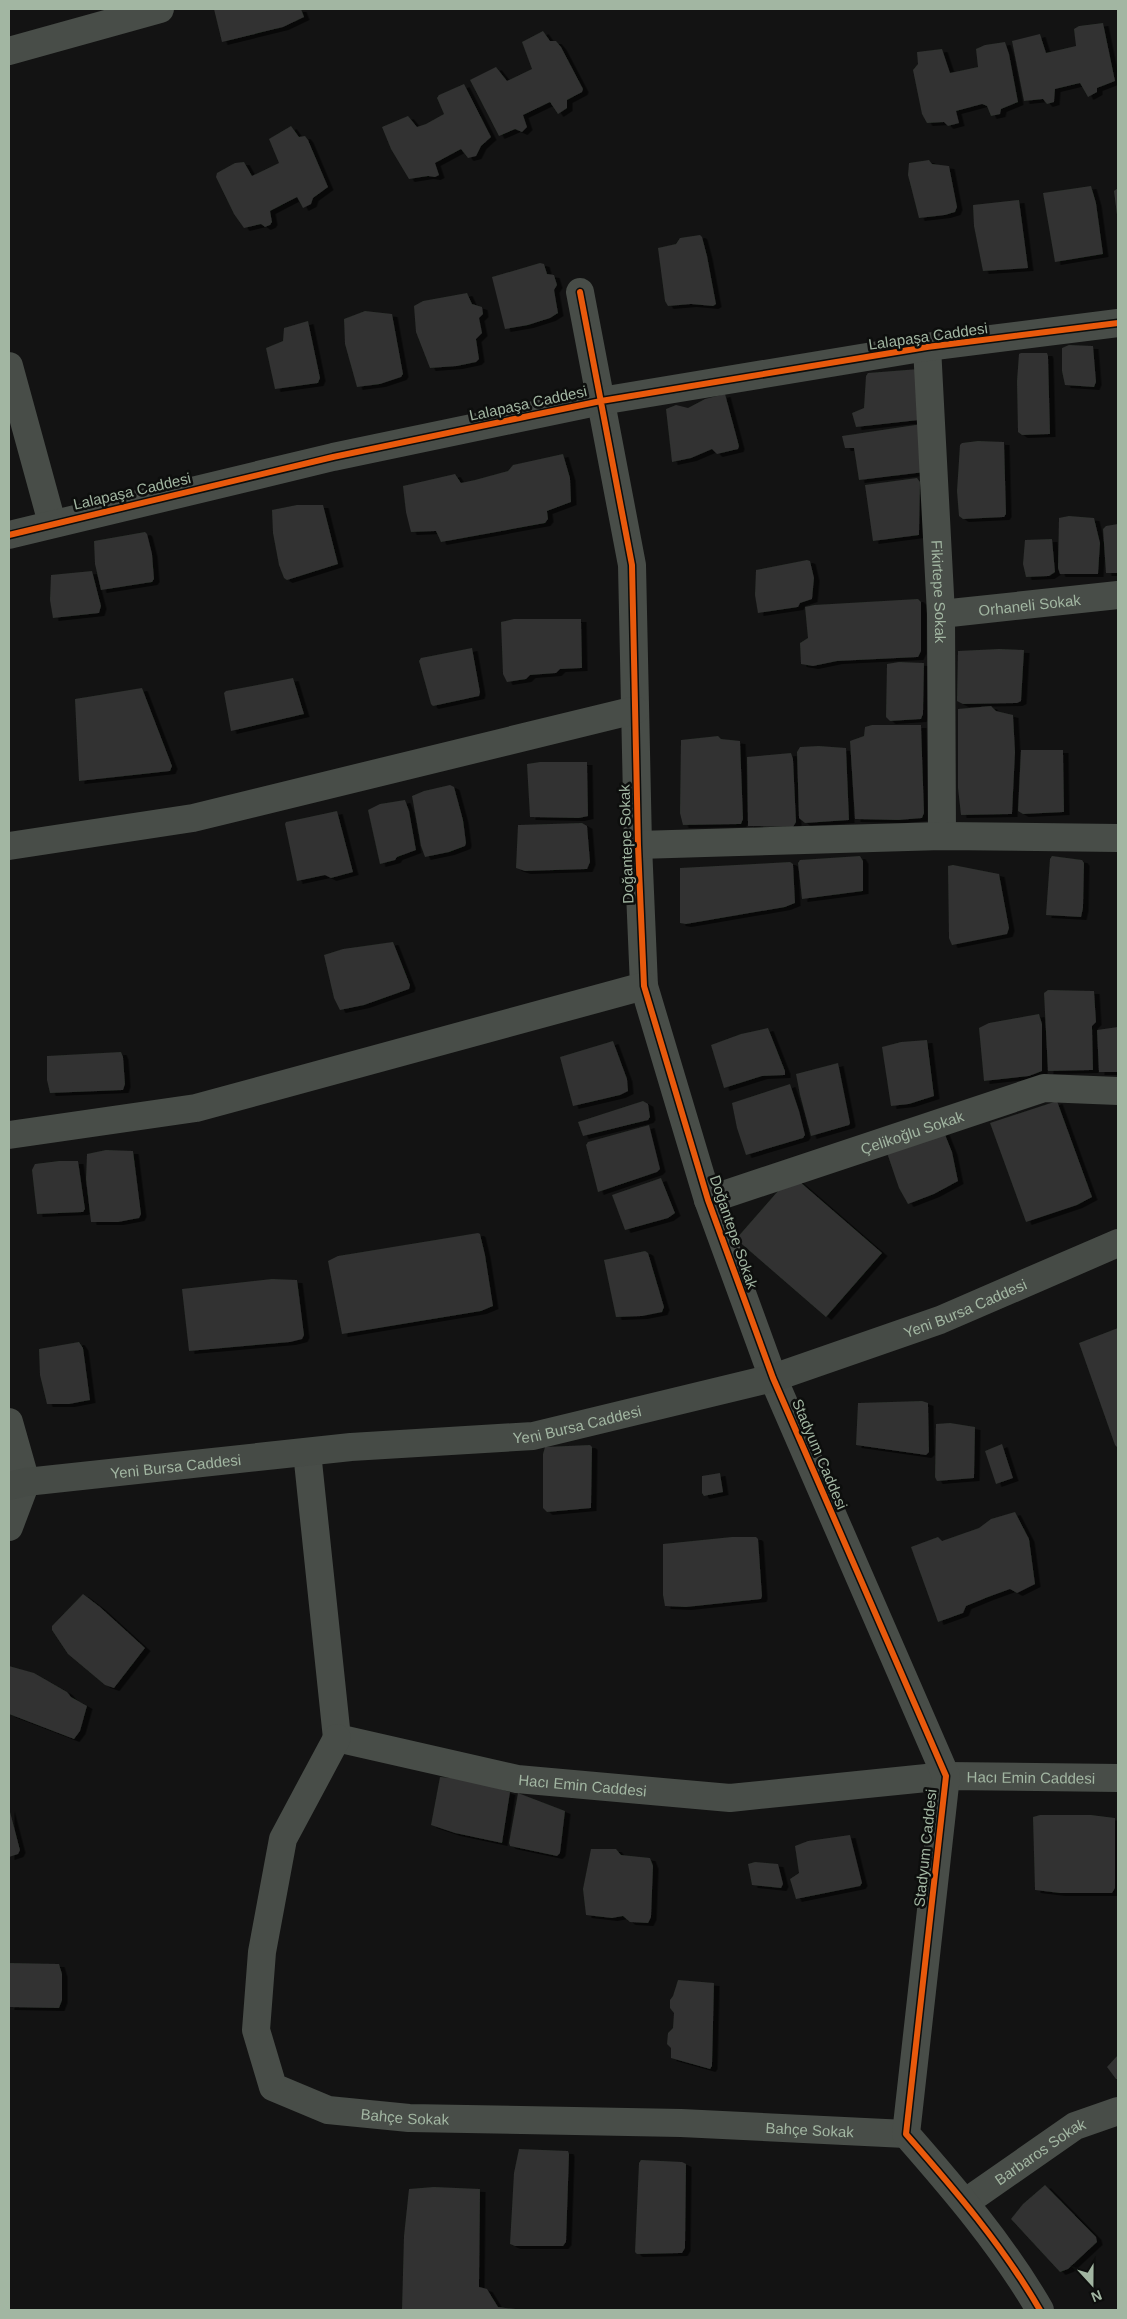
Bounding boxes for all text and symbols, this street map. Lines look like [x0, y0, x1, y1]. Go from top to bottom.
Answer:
street label: Lalapaşa Caddesi [867, 319, 989, 353]
street label: Lalapaşa Caddesi [467, 382, 589, 424]
street label: Lalapaşa Caddesi [72, 469, 192, 513]
street label: Fikirtepe Sokak [929, 540, 950, 644]
street label: Orhaneli Sokak [978, 591, 1082, 618]
street label: Doğantepe Sokak [615, 784, 637, 904]
street label: Çelikoğlu Sokak [858, 1107, 966, 1157]
street label: Doğantepe Sokak [707, 1173, 762, 1292]
street label: Yeni Bursa Caddesi [901, 1275, 1029, 1341]
street label: Stadyum Caddesi [789, 1396, 851, 1512]
street label: Yeni Bursa Caddesi [512, 1402, 643, 1446]
street label: Yeni Bursa Caddesi [109, 1450, 242, 1481]
street label: Hacı Emin Caddesi [967, 1768, 1095, 1786]
street label: Hacı Emin Caddesi [518, 1771, 647, 1799]
street label: Stadyum Caddesi [910, 1788, 940, 1908]
street label: Bahçe Sokak [360, 2105, 450, 2127]
street label: Barbaros Sokak [991, 2114, 1088, 2188]
street label: Bahçe Sokak [765, 2119, 855, 2140]
north arrow [1067, 2259, 1117, 2309]
text: N [1089, 2287, 1104, 2305]

